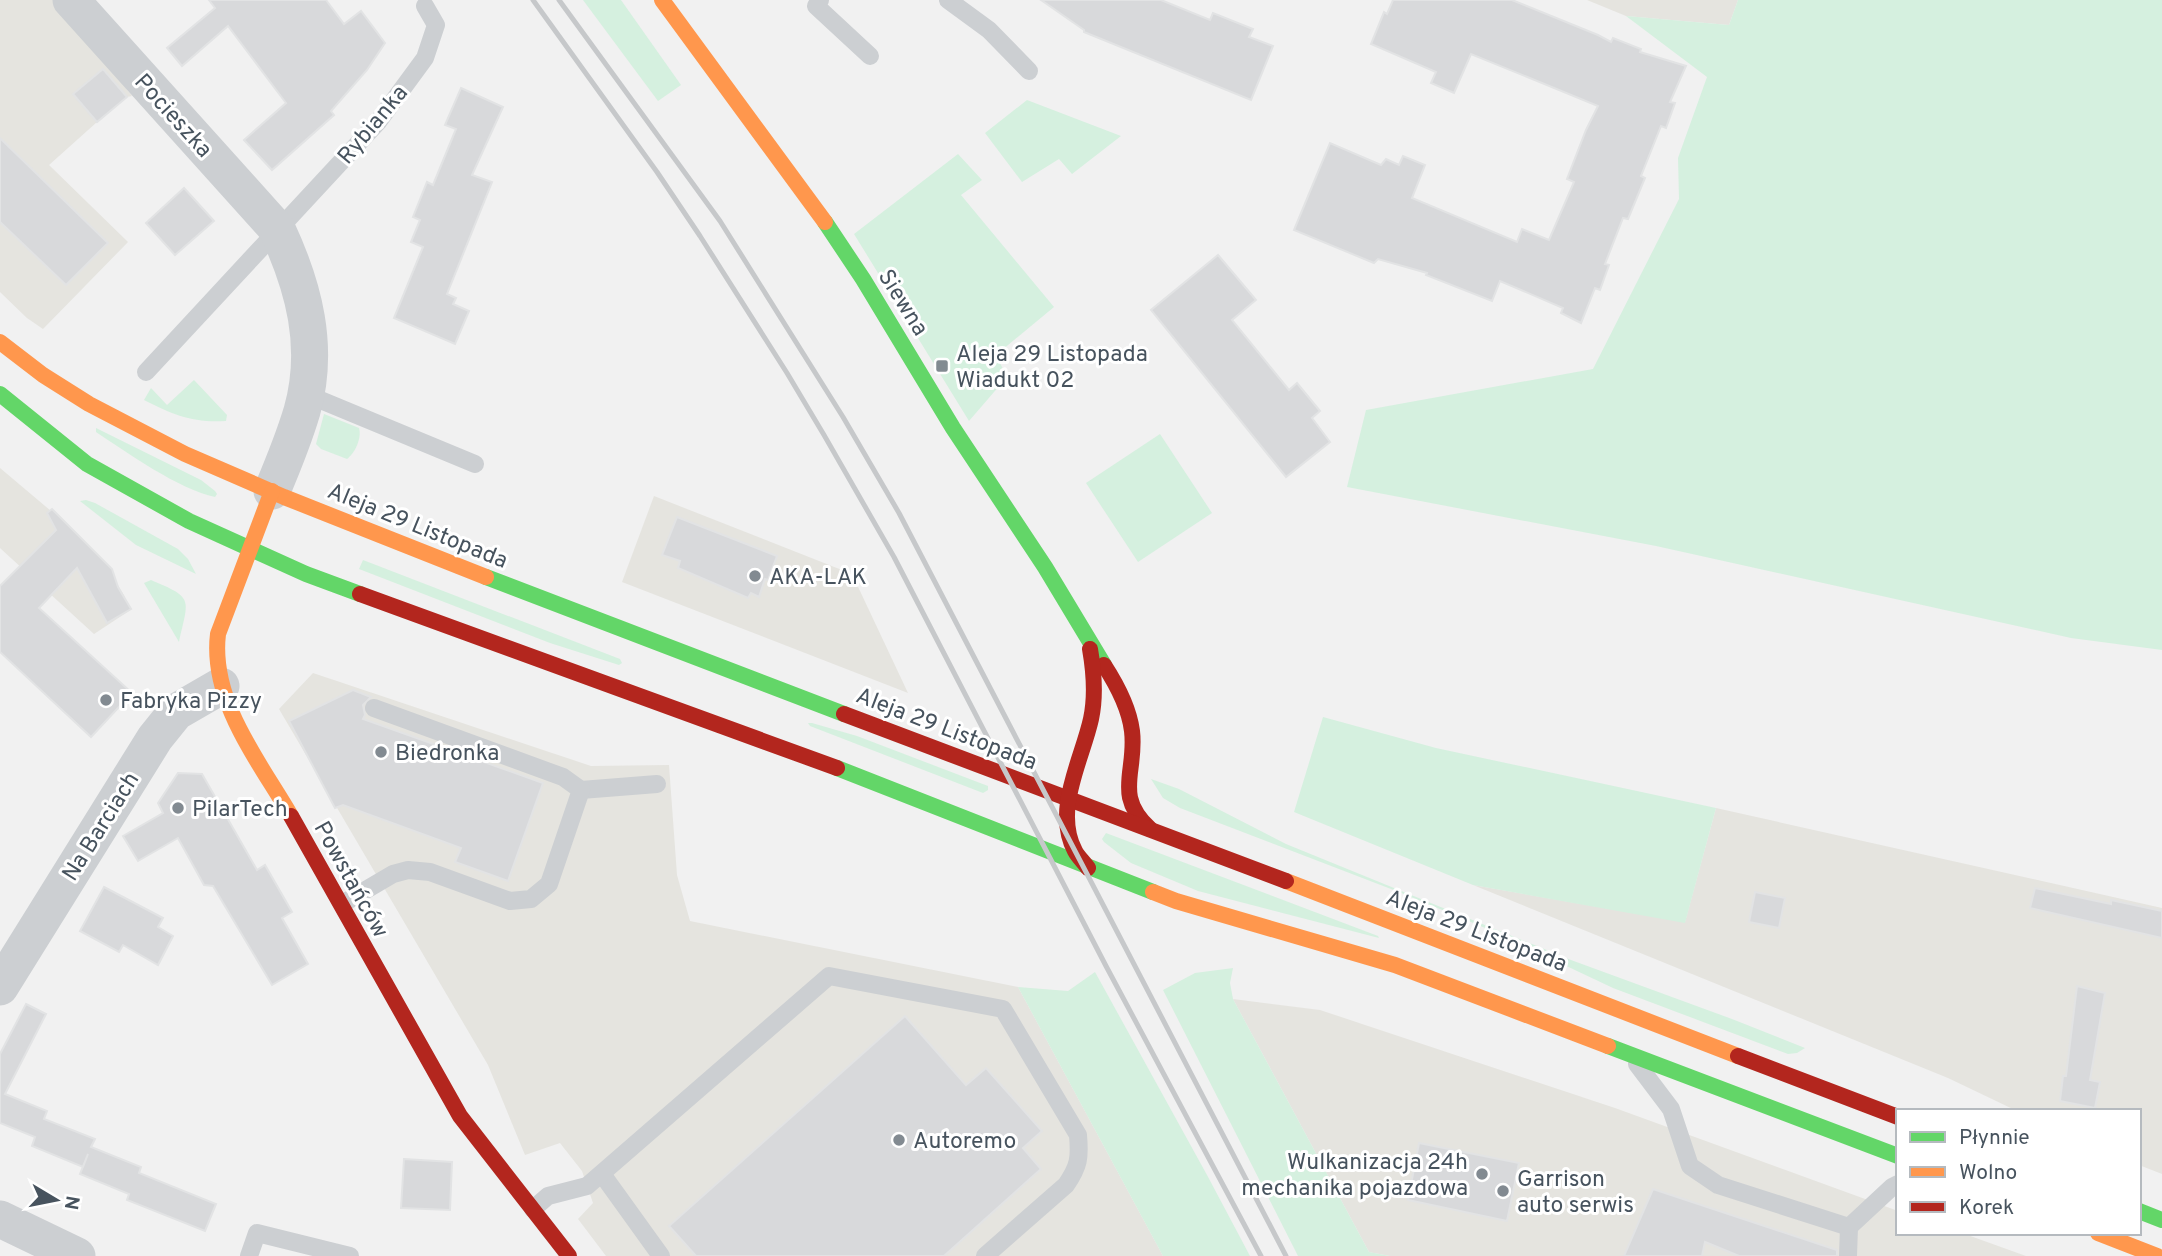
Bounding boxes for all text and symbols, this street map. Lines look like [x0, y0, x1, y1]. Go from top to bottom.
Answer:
street label: Pocieszka [127, 69, 217, 165]
street label: Rybianka [332, 80, 416, 171]
street label: Siewna [870, 265, 934, 342]
place label: Aleja 29 Listopada Wiadukt 02 [956, 341, 1148, 396]
marker: Aleja 29 Listopada Wiadukt 02 [934, 358, 950, 374]
street label: Aleja 29 Listopada [323, 478, 511, 577]
place label: AKA-LAK [769, 564, 867, 593]
marker: AKA-LAK [747, 568, 763, 584]
street label: Aleja 29 Listopada [851, 682, 1041, 778]
place label: Fabryka Pizzy [120, 688, 262, 717]
marker: Fabryka Pizzy [98, 692, 114, 708]
place label: Biedronka [395, 740, 499, 769]
marker: Biedronka [373, 744, 389, 760]
street label: Na Barciach [57, 767, 147, 887]
place label: PilarTech [192, 796, 288, 825]
marker: PilarTech [170, 800, 186, 816]
street label: Powstańców [306, 817, 394, 944]
street label: Aleja 29 Listopada [1381, 884, 1571, 980]
legend [1896, 1109, 2141, 1235]
text: Płynnie [1959, 1125, 2030, 1152]
place label: Autoremo [913, 1128, 1016, 1157]
marker: Autoremo [891, 1132, 907, 1148]
place label: Wulkanizacja 24h mechanika pojazdowa [1241, 1149, 1468, 1204]
text: Wolno [1959, 1160, 2017, 1187]
north arrow [21, 1165, 91, 1235]
marker: Wulkanizacja 24h mechanika pojazdowa [1474, 1166, 1490, 1182]
place label: Garrison auto serwis [1517, 1166, 1634, 1221]
marker: Garrison auto serwis [1495, 1183, 1511, 1199]
text: N [58, 1194, 84, 1211]
text: Korek [1959, 1195, 2014, 1222]

